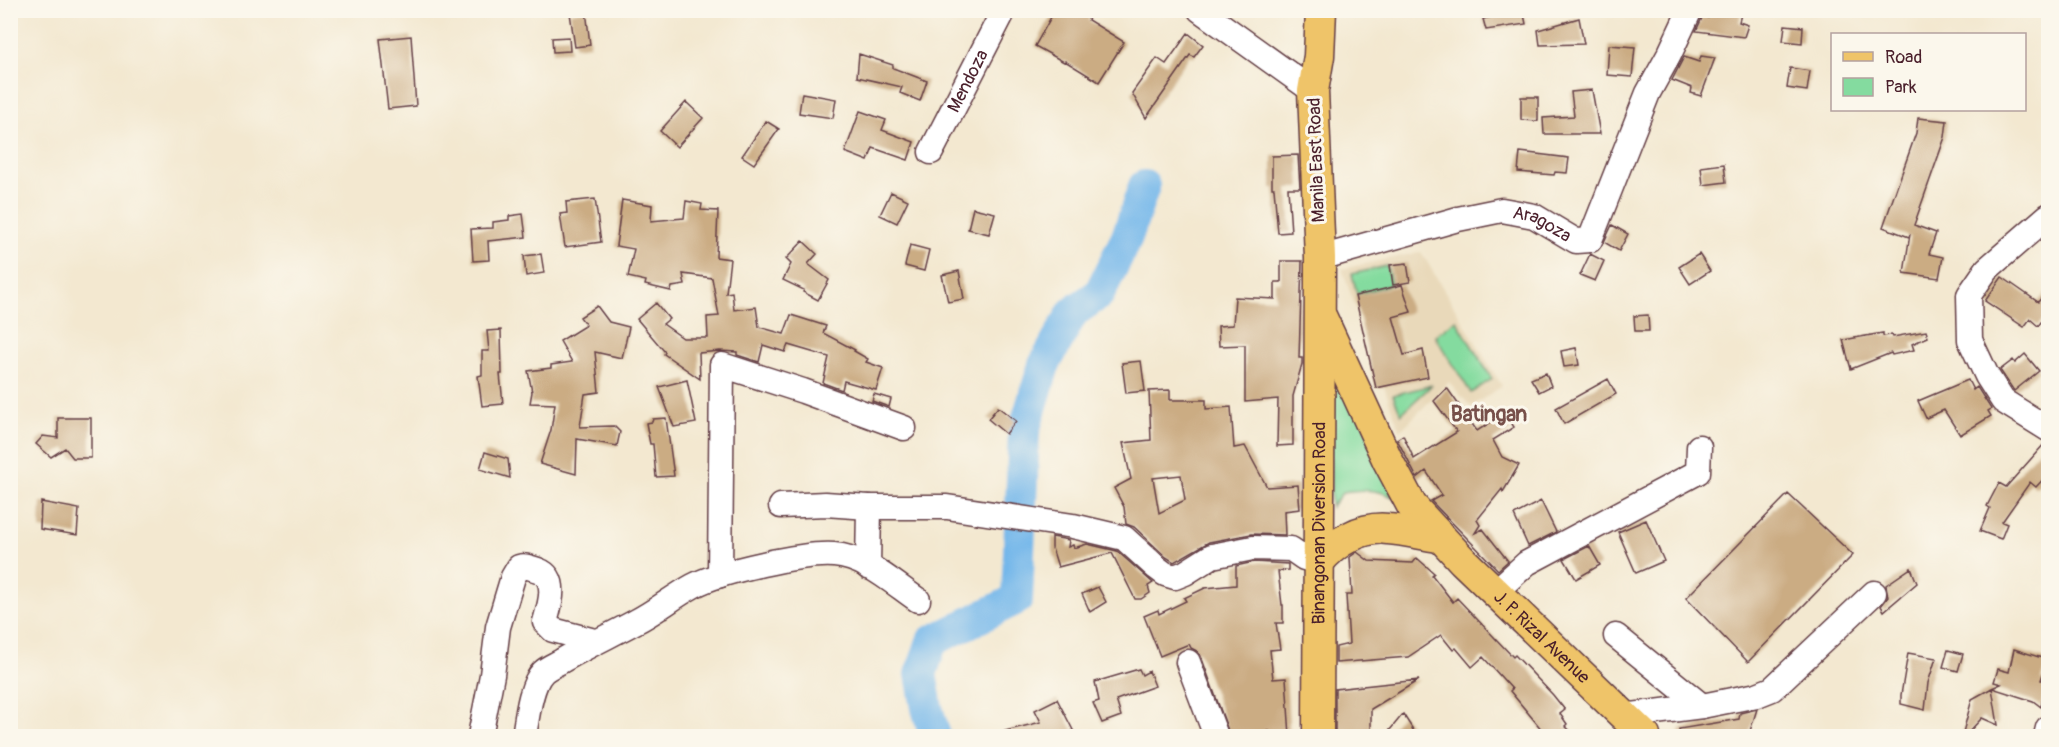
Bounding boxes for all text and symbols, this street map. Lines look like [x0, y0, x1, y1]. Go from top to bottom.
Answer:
legend [1831, 33, 2026, 111]
street label: Mendoza [942, 46, 994, 116]
text: Road [1885, 46, 1922, 69]
text: Park [1885, 76, 1917, 99]
street label: Manila East Road [1303, 97, 1330, 223]
street label: Aragoza [1511, 201, 1575, 248]
district label: Batingan [1451, 401, 1527, 428]
street label: Binangonan Diversion Road [1307, 422, 1331, 624]
street label: J. P. Rizal Avenue [1489, 586, 1595, 689]

